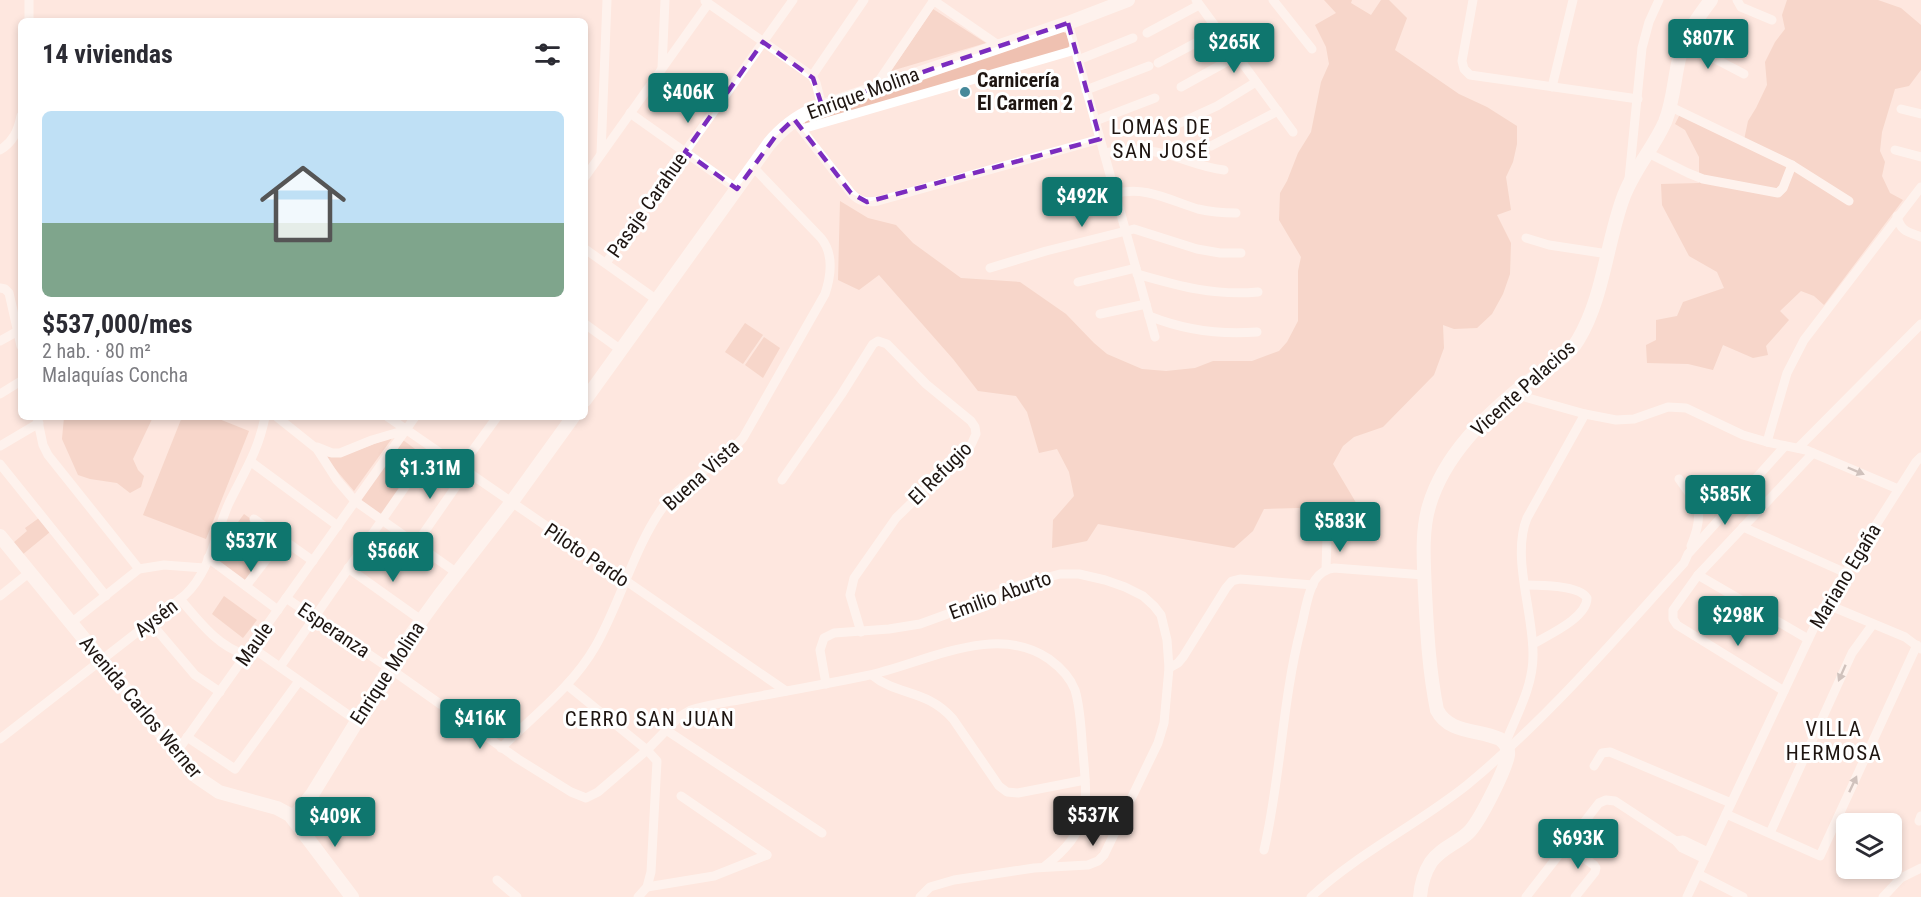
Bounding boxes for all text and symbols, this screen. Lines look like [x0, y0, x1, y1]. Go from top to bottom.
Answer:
pin: $807K [1666, 19, 1750, 70]
pin: $265K [1192, 23, 1276, 74]
text: $807K [1682, 26, 1734, 50]
text: $265K [1208, 30, 1260, 54]
icon: filters [531, 38, 564, 71]
text: 14 viviendas [42, 39, 173, 69]
street label: Enrique Molina [804, 62, 922, 124]
place label: Carnicería El Carmen 2 [977, 68, 1073, 115]
pin: $406K [646, 73, 730, 124]
text: $406K [662, 80, 714, 104]
marker: Carnicería El Carmen 2 [958, 85, 972, 99]
district label: LOMAS DE SAN JOSÉ [1111, 115, 1211, 163]
street label: Pasaje Carahue [602, 148, 692, 262]
icon: home [249, 150, 357, 258]
pin: $492K [1040, 177, 1124, 228]
text: $492K [1056, 184, 1108, 208]
text: $537,000/mes [42, 309, 193, 339]
street label: Vicente Palacios [1466, 335, 1580, 441]
text: 2 hab. · 80 m² [42, 339, 151, 363]
text: Malaquías Concha [42, 363, 188, 387]
street label: Buena Vista [658, 435, 744, 515]
street label: El Refugio [903, 436, 977, 510]
pin: $1.31M [381, 449, 479, 500]
text: $1.31M [399, 456, 461, 480]
one-way arrow [1847, 466, 1865, 476]
pin: $585K [1683, 475, 1767, 526]
text: $585K [1699, 482, 1751, 506]
pin: $583K [1298, 502, 1382, 553]
text: $583K [1314, 509, 1366, 533]
street label: Piloto Pardo [540, 518, 634, 592]
street label: Mariano Egaña [1804, 519, 1886, 633]
pin: $537K [209, 522, 293, 573]
text: $537K [225, 529, 277, 553]
pin: $566K [351, 532, 435, 583]
text: $566K [367, 539, 419, 563]
street label: Emilio Aburto [946, 565, 1054, 625]
street label: Aysén [130, 594, 182, 642]
pin: $298K [1696, 596, 1780, 647]
street label: Esperanza [293, 597, 375, 663]
text: $298K [1712, 603, 1764, 627]
street label: Maule [230, 617, 278, 671]
street label: Enrique Molina [345, 617, 429, 729]
street label: Avenida Carlos Werner [75, 631, 207, 783]
one-way arrow [1837, 664, 1847, 682]
pin: $416K [438, 699, 522, 750]
text: $416K [454, 706, 506, 730]
district label: CERRO SAN JUAN [565, 707, 735, 731]
district label: VILLA HERMOSA [1786, 717, 1882, 765]
one-way arrow [1849, 775, 1858, 792]
pin: $537K [1051, 796, 1135, 847]
pin: $409K [293, 797, 377, 848]
text: $537K [1067, 803, 1119, 827]
text: $409K [309, 804, 361, 828]
map controls [1836, 813, 1902, 879]
button: layers [1836, 813, 1902, 879]
pin: $693K [1536, 819, 1620, 870]
text: $693K [1552, 826, 1604, 850]

